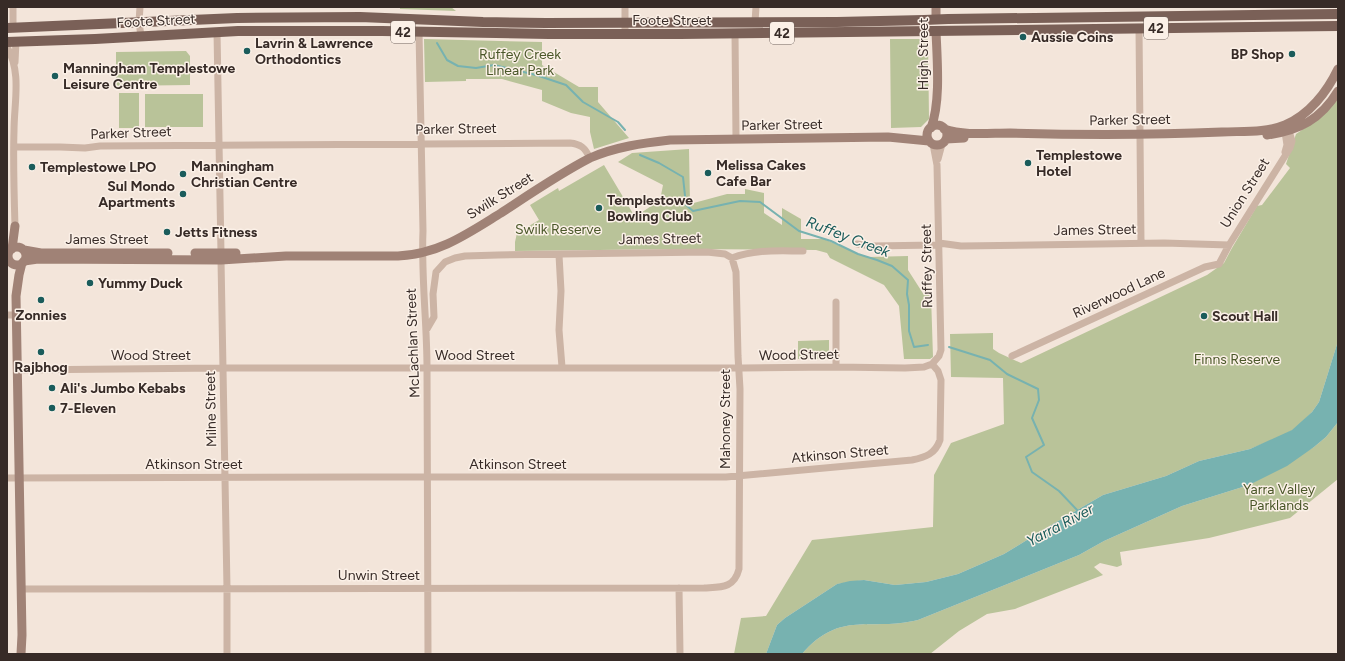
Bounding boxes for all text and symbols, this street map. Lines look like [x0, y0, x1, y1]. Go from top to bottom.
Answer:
street label: Foote Street [116, 10, 196, 32]
street label: Foote Street [632, 12, 712, 29]
road number: 42 [1144, 17, 1168, 39]
street label: High Street [915, 18, 932, 90]
road number: 42 [391, 21, 415, 43]
road number: 42 [770, 22, 794, 44]
place label: Aussie Coins [1031, 29, 1114, 46]
marker: Aussie Coins [1018, 32, 1028, 42]
place label: Lavrin & Lawrence Orthodontics [255, 35, 373, 68]
marker: Lavrin & Lawrence Orthodontics [242, 46, 252, 56]
park label: Ruffey Creek Linear Park [479, 46, 561, 79]
place label: BP Shop [1231, 46, 1284, 63]
marker: BP Shop [1287, 49, 1297, 59]
place label: Manningham Templestowe Leisure Centre [63, 60, 236, 93]
marker: Manningham Templestowe Leisure Centre [50, 71, 60, 81]
street label: Parker Street [1089, 111, 1171, 129]
street label: Parker Street [741, 116, 823, 134]
street label: Parker Street [415, 120, 497, 138]
street label: Parker Street [90, 123, 172, 143]
place label: Templestowe Hotel [1036, 147, 1122, 180]
street label: Union Street [1217, 155, 1273, 231]
place label: Melissa Cakes Cafe Bar [716, 157, 806, 190]
place label: Manningham Christian Centre [191, 158, 297, 191]
marker: Templestowe Hotel [1023, 158, 1033, 168]
place label: Templestowe LPO [40, 159, 156, 176]
marker: Templestowe LPO [27, 162, 37, 172]
marker: Melissa Cakes Cafe Bar [703, 168, 713, 178]
marker: Manningham Christian Centre [178, 169, 188, 179]
street label: Swilk Street [464, 169, 536, 223]
place label: Sul Mondo Apartments [98, 178, 175, 211]
marker: Sul Mondo Apartments [178, 189, 188, 199]
place label: Templestowe Bowling Club [607, 192, 693, 225]
marker: Templestowe Bowling Club [594, 203, 604, 213]
water label: Ruffey Creek [804, 213, 893, 261]
park label: Swilk Reserve [515, 221, 601, 238]
street label: James Street [1053, 221, 1137, 239]
place label: Jetts Fitness [175, 224, 258, 241]
street label: Ruffey Street [918, 224, 936, 308]
marker: Jetts Fitness [162, 227, 172, 237]
street label: James Street [618, 230, 702, 248]
street label: James Street [65, 231, 149, 248]
street label: Riverwood Lane [1070, 264, 1168, 322]
place label: Yummy Duck [98, 275, 183, 292]
marker: Yummy Duck [85, 278, 95, 288]
street label: McLachlan Street [403, 288, 423, 398]
marker: Zonnies [36, 295, 46, 305]
place label: Zonnies [16, 307, 67, 324]
place label: Scout Hall [1212, 308, 1278, 325]
marker: Scout Hall [1199, 311, 1209, 321]
street label: Wood Street [759, 346, 839, 364]
marker: Rajbhog [36, 347, 46, 357]
street label: Wood Street [111, 347, 191, 364]
street label: Wood Street [435, 347, 515, 364]
park label: Finns Reserve [1194, 351, 1281, 368]
place label: Rajbhog [14, 359, 68, 376]
street label: Mahoney Street [717, 369, 734, 469]
street label: Milne Street [202, 371, 220, 447]
place label: Ali's Jumbo Kebabs [60, 380, 186, 397]
marker: Ali's Jumbo Kebabs [47, 383, 57, 393]
place label: 7-Eleven [60, 400, 116, 417]
marker: 7-Eleven [47, 403, 57, 413]
street label: Atkinson Street [791, 441, 889, 467]
street label: Atkinson Street [145, 456, 243, 473]
street label: Atkinson Street [469, 456, 567, 473]
park label: Yarra Valley Parklands [1243, 481, 1316, 514]
water label: Yarra River [1023, 499, 1097, 550]
street label: Unwin Street [338, 567, 420, 584]

